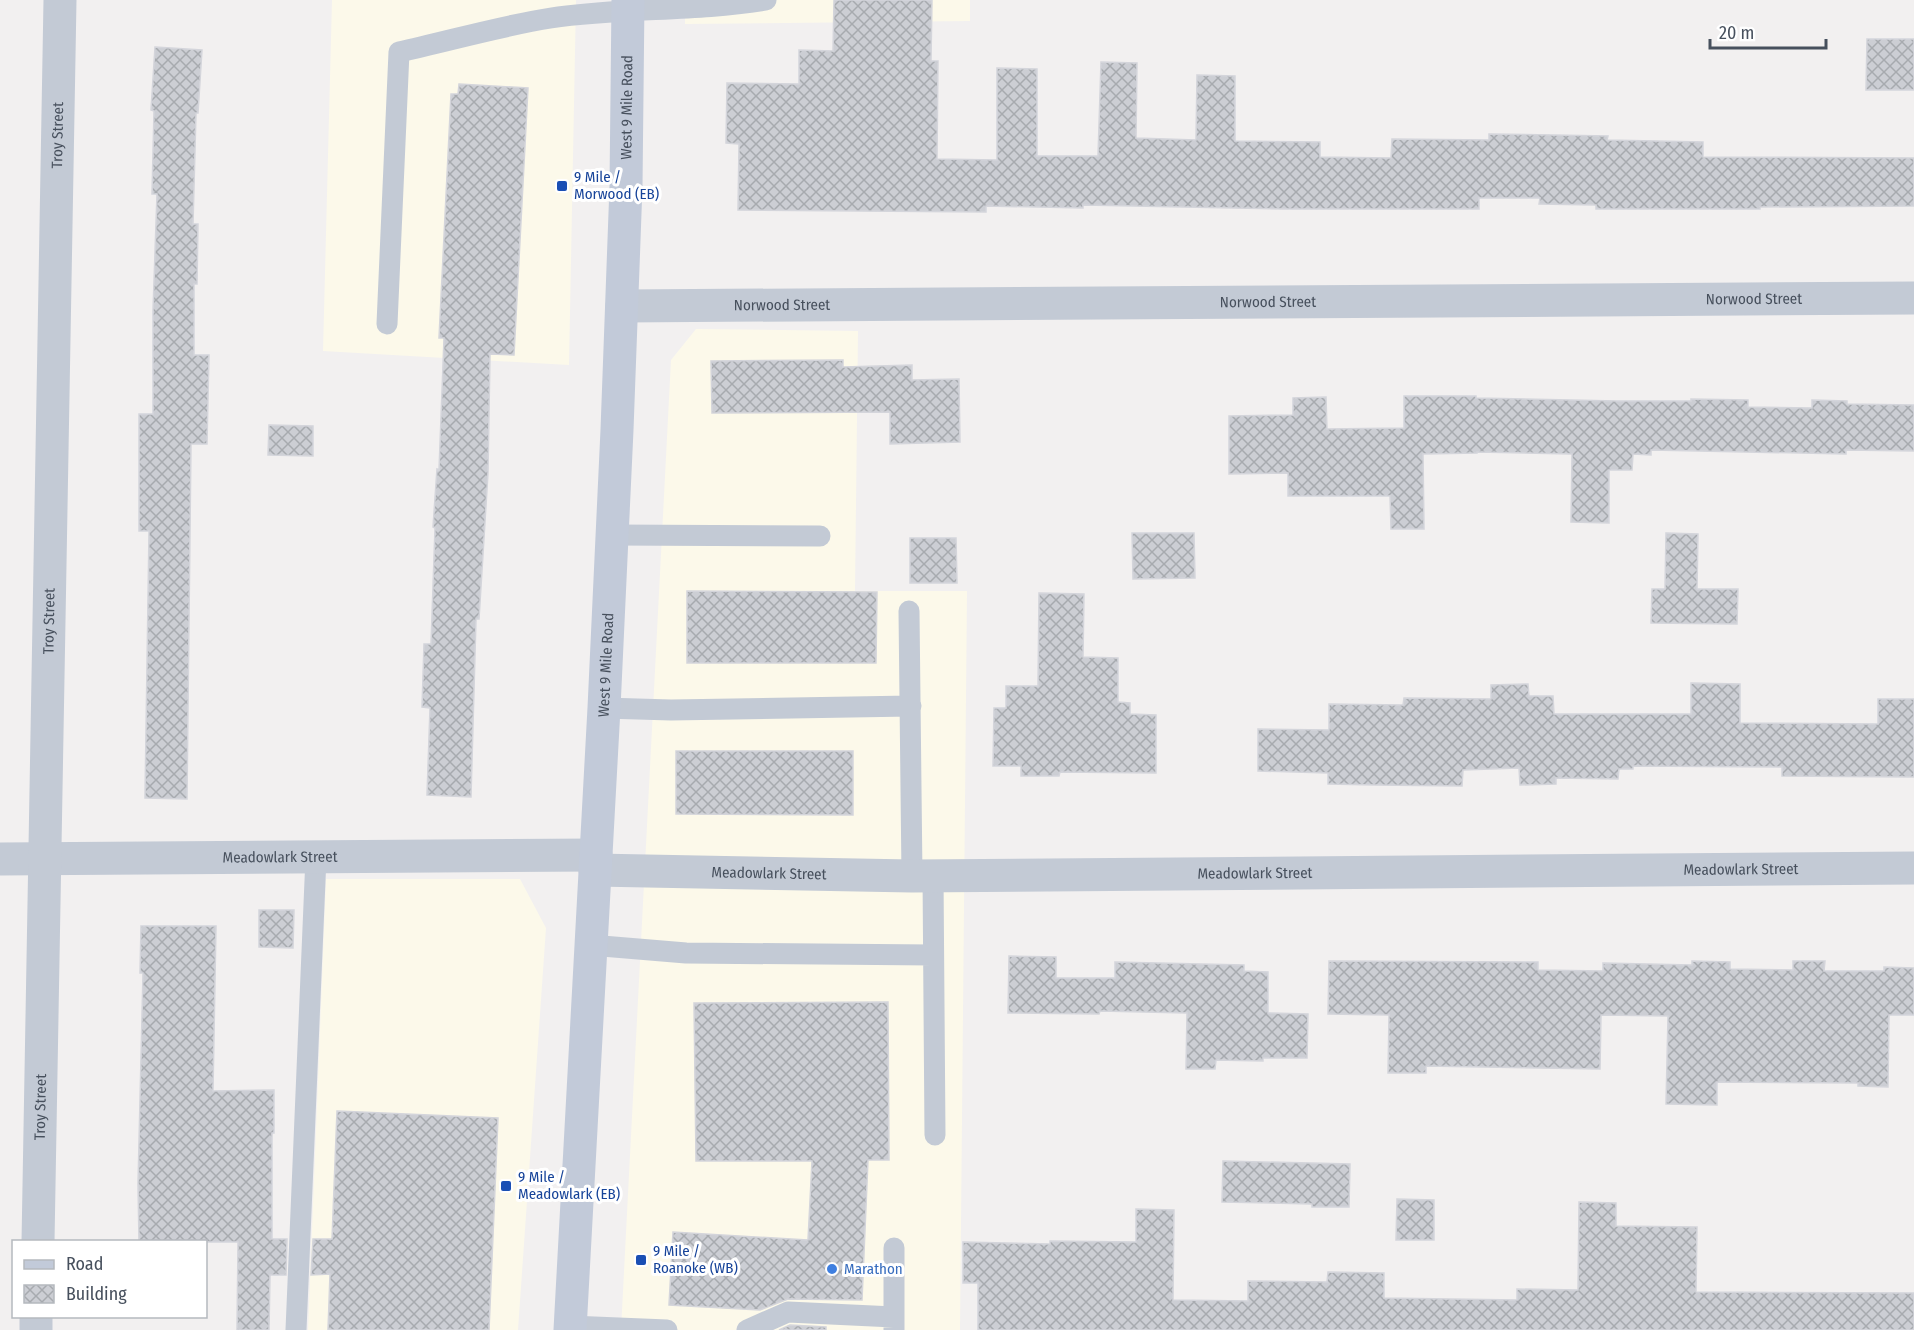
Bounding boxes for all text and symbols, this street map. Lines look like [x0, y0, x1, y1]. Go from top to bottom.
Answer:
scale bar [1710, 12, 1826, 50]
text: 20 m [1719, 22, 1754, 44]
street label: West 9 Mile Road [617, 55, 636, 160]
street label: Troy Street [48, 102, 67, 168]
place label: 9 Mile / Morwood (EB) [574, 168, 659, 203]
marker: 9 Mile / Morwood (EB) [555, 179, 569, 193]
street label: Norwood Street [1706, 290, 1802, 308]
street label: Norwood Street [1220, 293, 1316, 311]
street label: Norwood Street [734, 296, 830, 314]
street label: Troy Street [39, 588, 59, 654]
street label: West 9 Mile Road [595, 612, 617, 718]
street label: Meadowlark Street [222, 848, 338, 867]
street label: Meadowlark Street [1683, 860, 1799, 879]
street label: Meadowlark Street [711, 863, 827, 883]
street label: Meadowlark Street [1197, 864, 1313, 883]
street label: Troy Street [31, 1074, 50, 1140]
place label: 9 Mile / Meadowlark (EB) [518, 1168, 620, 1203]
marker: 9 Mile / Meadowlark (EB) [499, 1179, 513, 1193]
legend [12, 1240, 207, 1318]
place label: 9 Mile / Roanoke (WB) [653, 1242, 738, 1277]
text: Road [66, 1253, 103, 1275]
marker: 9 Mile / Roanoke (WB) [634, 1253, 648, 1267]
place label: Marathon [844, 1260, 903, 1278]
marker: Marathon [825, 1262, 839, 1276]
text: Building [66, 1283, 127, 1305]

